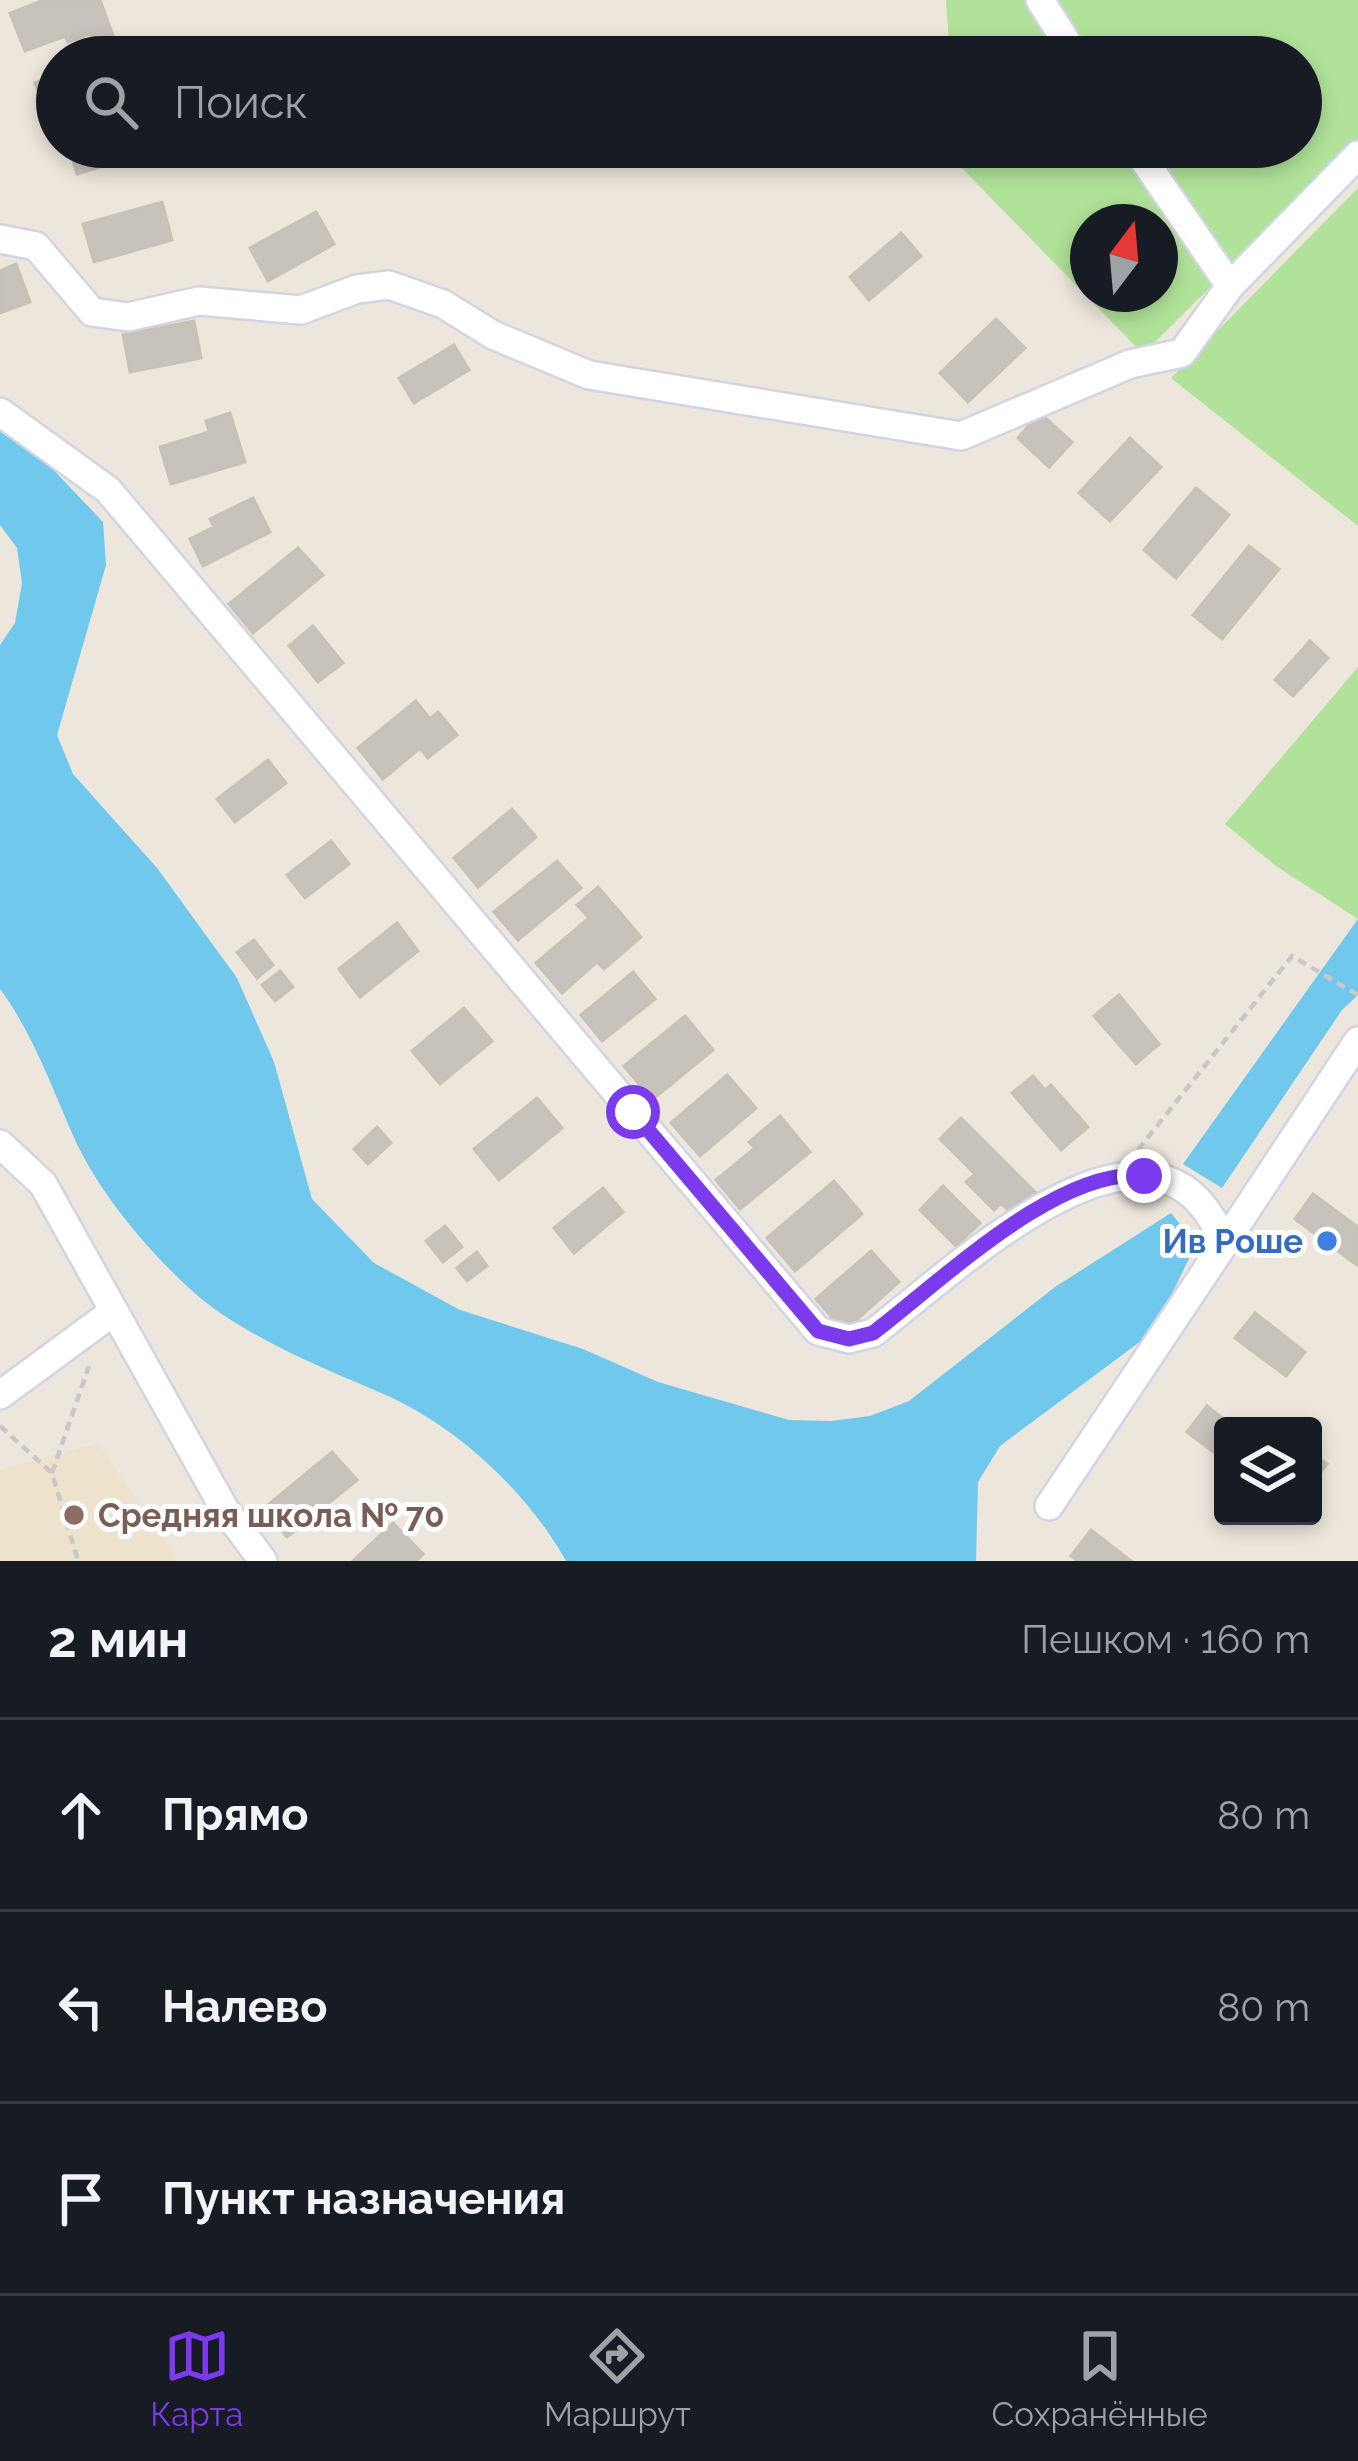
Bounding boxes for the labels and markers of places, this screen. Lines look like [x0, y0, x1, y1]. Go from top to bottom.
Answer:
place label: Ив Роше [1162, 1222, 1303, 1261]
marker: Ив Роше [1314, 1228, 1340, 1254]
place label: Средняя школа № 70 [98, 1496, 445, 1535]
marker: Средняя школа № 70 [61, 1502, 87, 1528]

